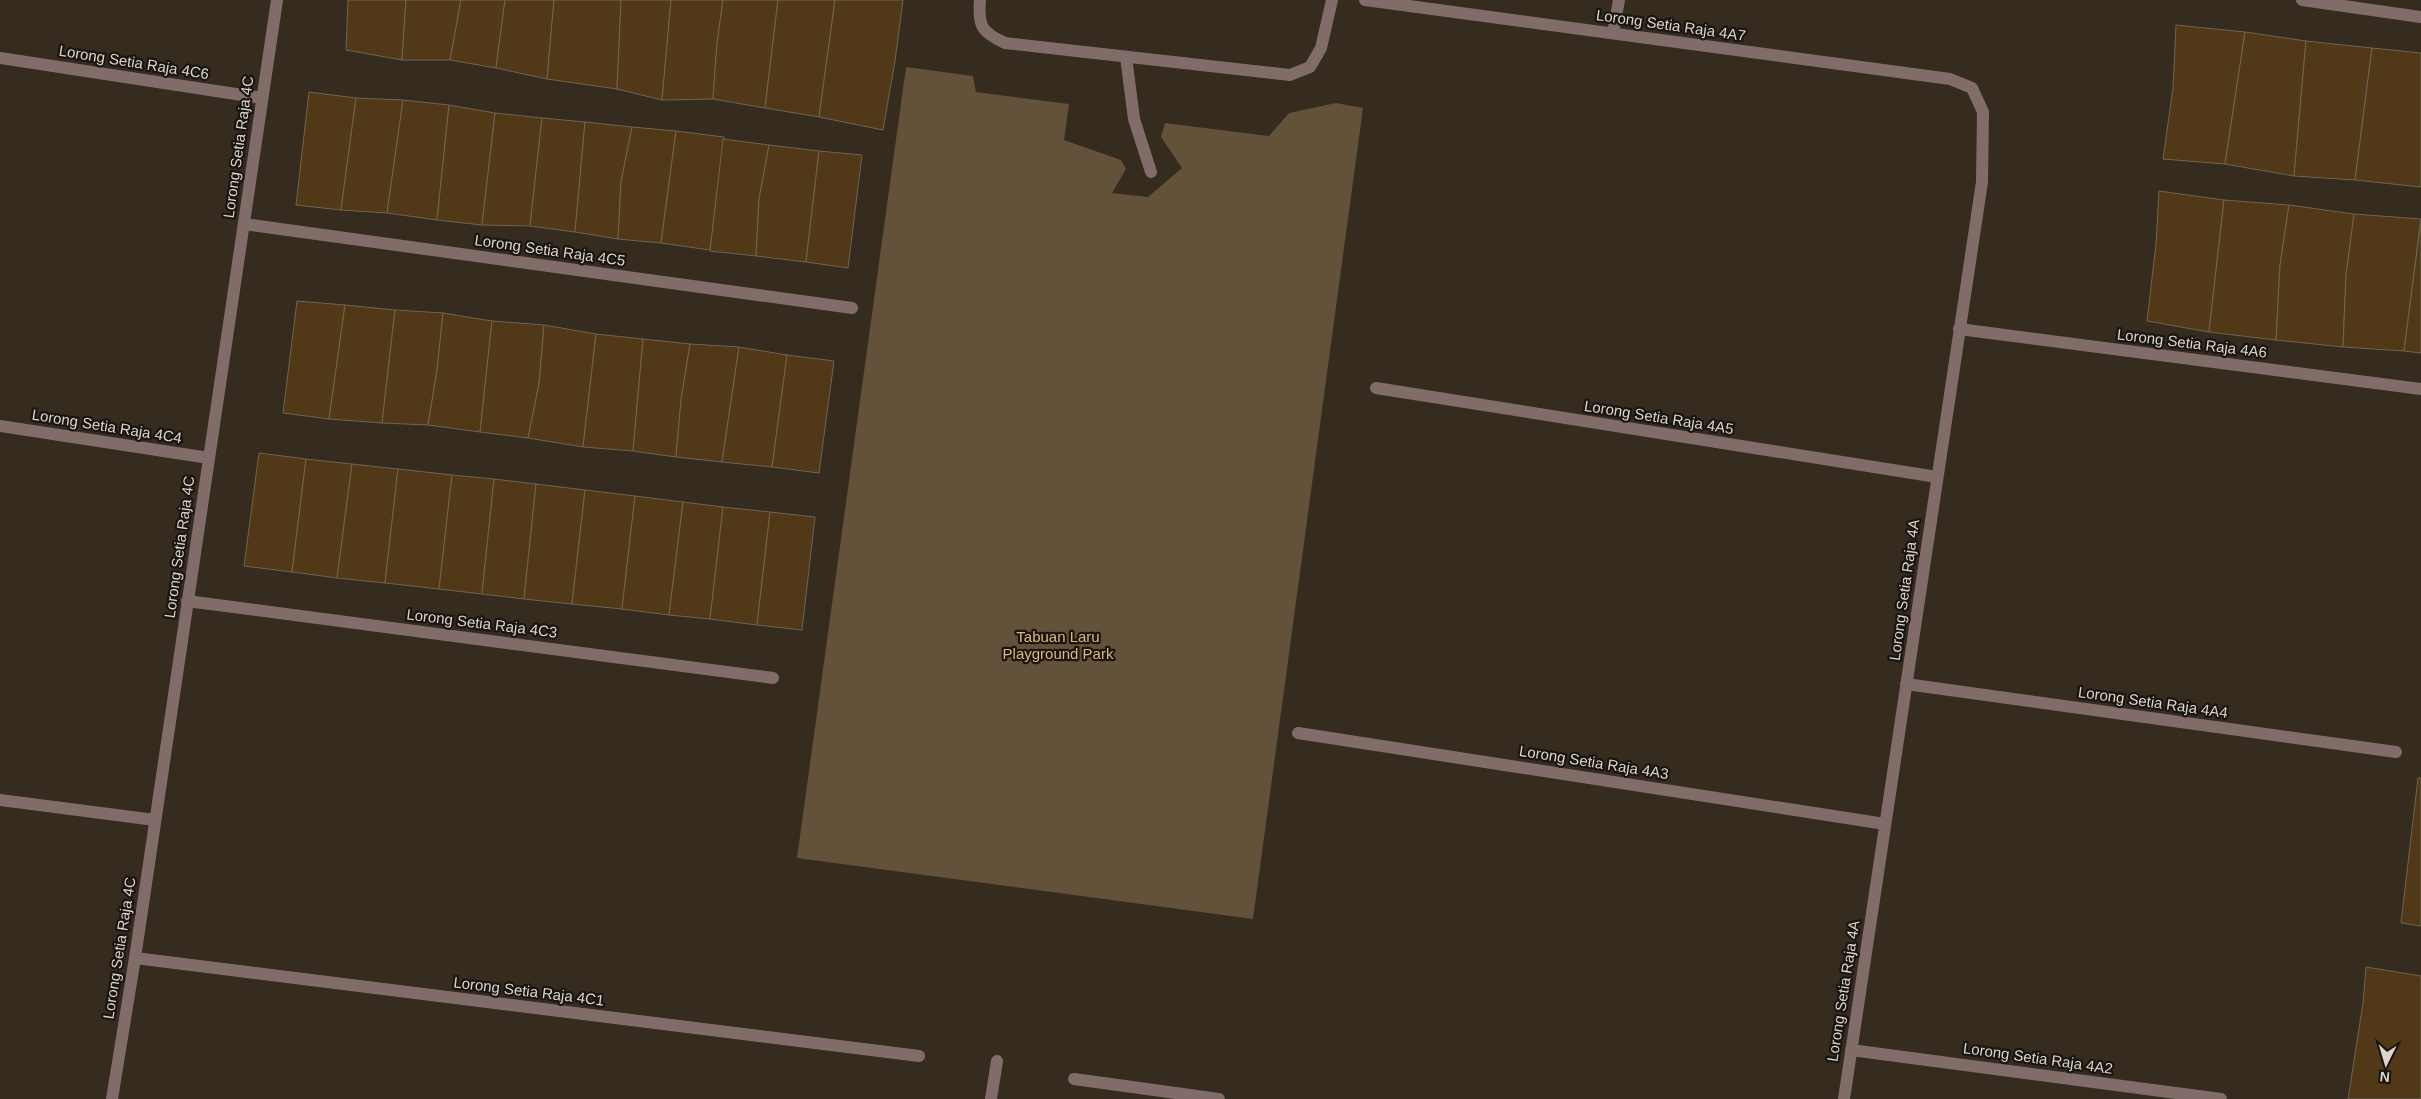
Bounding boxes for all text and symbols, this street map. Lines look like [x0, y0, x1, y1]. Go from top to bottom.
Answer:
street label: Lorong Setia Raja 4A7 [1595, 6, 1747, 44]
street label: Lorong Setia Raja 4C6 [58, 42, 210, 82]
street label: Lorong Setia Raja 4C [220, 75, 256, 219]
street label: Lorong Setia Raja 4C5 [474, 231, 626, 269]
street label: Lorong Setia Raja 4A6 [2116, 325, 2268, 361]
street label: Lorong Setia Raja 4A5 [1583, 397, 1735, 437]
street label: Lorong Setia Raja 4C4 [31, 406, 183, 446]
street label: Lorong Setia Raja 4C [161, 475, 197, 619]
street label: Lorong Setia Raja 4A [1886, 518, 1922, 662]
street label: Lorong Setia Raja 4C3 [406, 605, 558, 641]
park label: Tabuan Laru Playground Park [1003, 628, 1114, 662]
street label: Lorong Setia Raja 4A4 [2077, 683, 2229, 721]
street label: Lorong Setia Raja 4A3 [1518, 742, 1670, 782]
street label: Lorong Setia Raja 4C [99, 876, 139, 1020]
street label: Lorong Setia Raja 4A [1823, 919, 1863, 1063]
street label: Lorong Setia Raja 4C1 [453, 973, 605, 1009]
street label: Lorong Setia Raja 4A2 [1962, 1039, 2114, 1077]
north arrow [2361, 1039, 2411, 1089]
text: N [2379, 1069, 2391, 1085]

